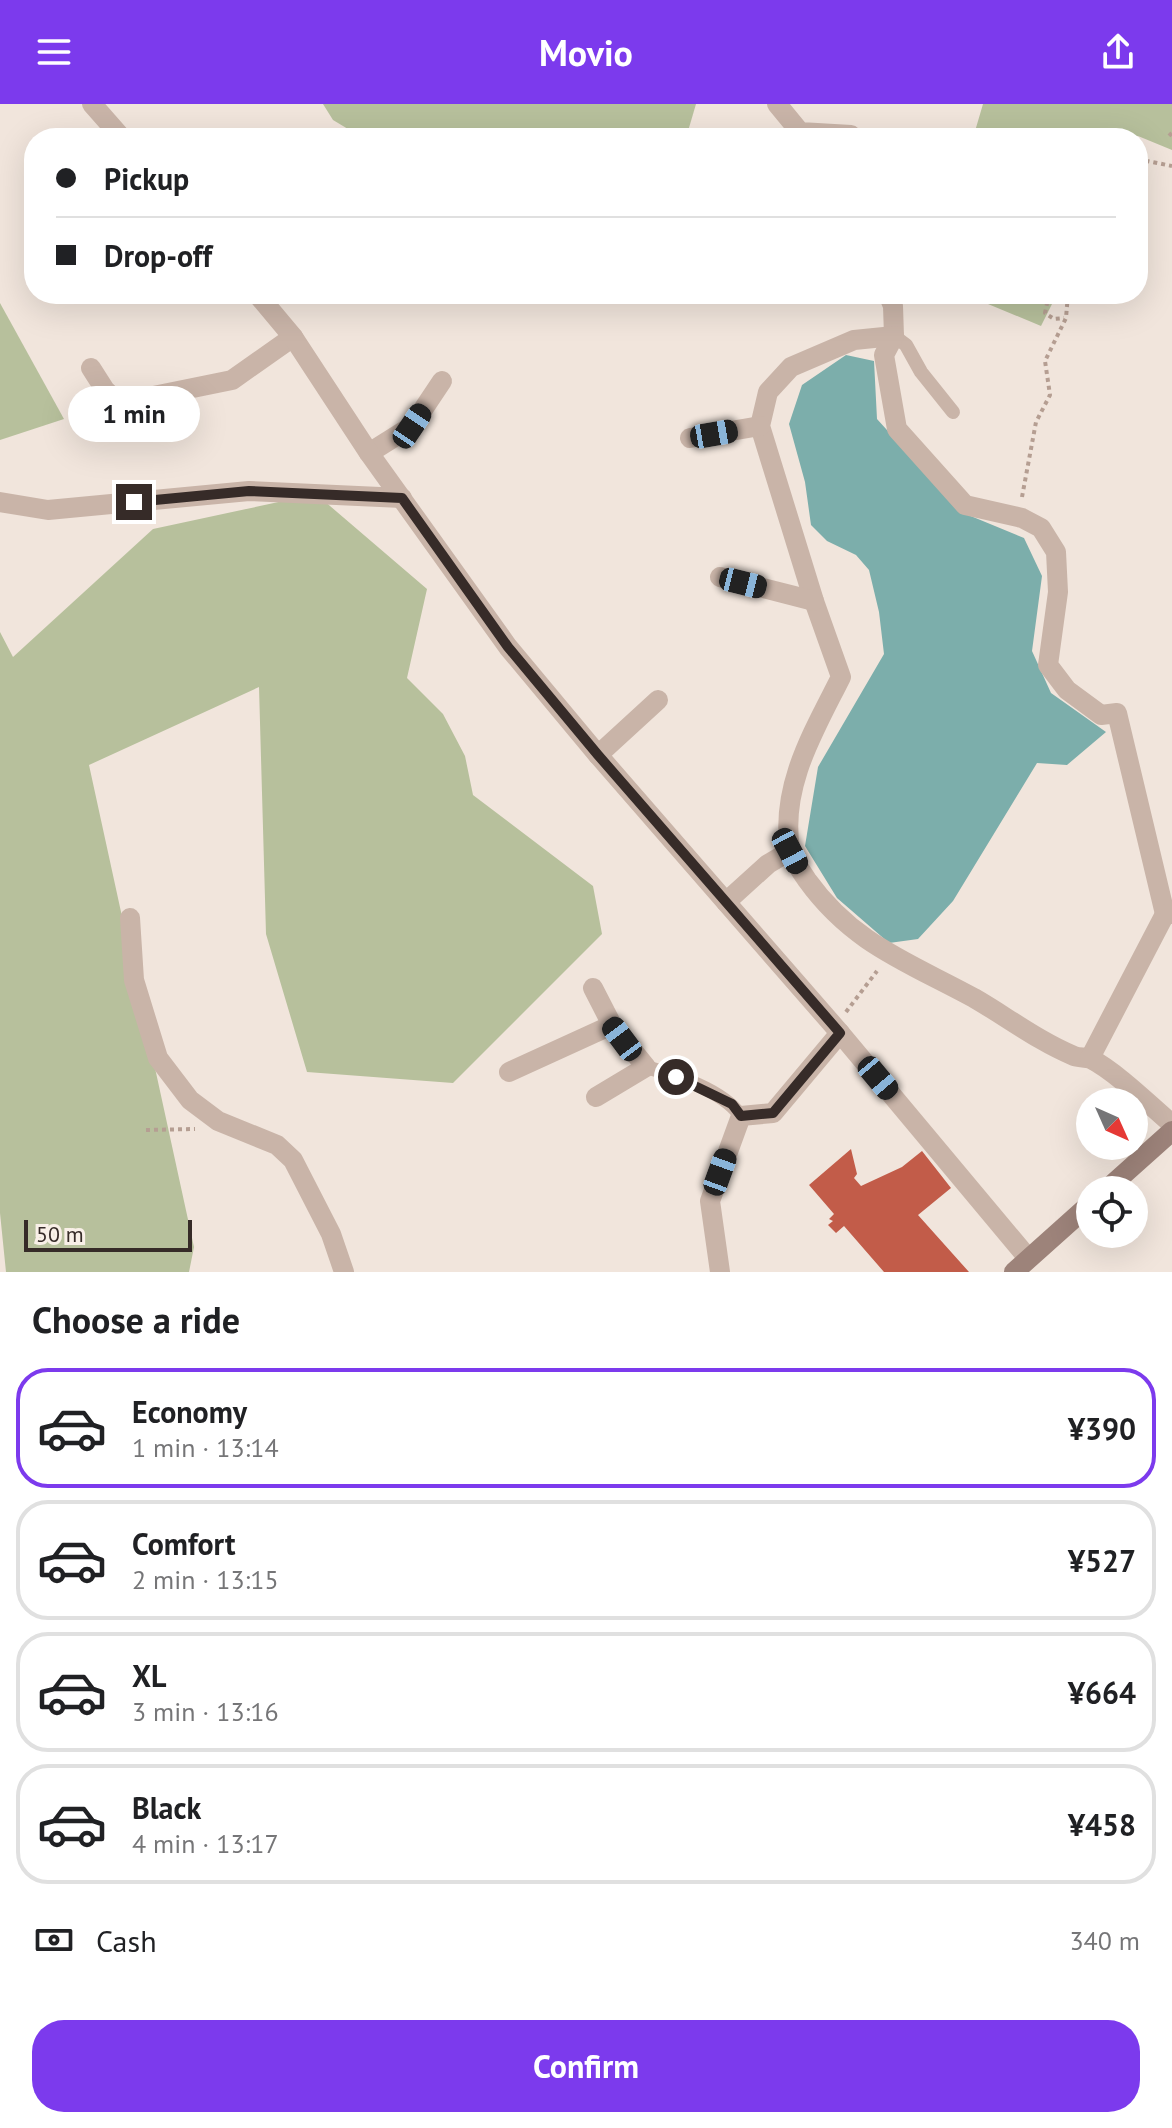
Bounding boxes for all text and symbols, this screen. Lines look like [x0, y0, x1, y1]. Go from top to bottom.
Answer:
text: Movio [539, 29, 633, 76]
icon: menu [32, 30, 76, 74]
icon: share [1096, 30, 1140, 74]
text: Pickup [104, 159, 189, 198]
text: Drop-off [104, 236, 212, 275]
callout: 1 min [68, 386, 200, 442]
text: 1 min [102, 397, 166, 430]
car [389, 399, 435, 453]
car [688, 418, 740, 450]
route end [116, 484, 152, 520]
car [717, 566, 769, 600]
car [768, 824, 812, 878]
car [598, 1013, 646, 1065]
car [853, 1052, 903, 1104]
route start [658, 1059, 694, 1095]
north arrow [1076, 1088, 1148, 1160]
map controls [1076, 1088, 1148, 1248]
car [701, 1145, 739, 1199]
button: locate [1076, 1176, 1148, 1248]
scale bar [24, 1216, 192, 1252]
text: 50 m [36, 1220, 84, 1248]
text: Choose a ride [32, 1296, 240, 1343]
icon: car [36, 1392, 108, 1464]
text: Economy [132, 1392, 247, 1431]
text: ¥390 [1068, 1409, 1136, 1448]
text: 1 min · 13:14 [132, 1431, 279, 1464]
icon: car [36, 1524, 108, 1596]
text: Comfort [132, 1524, 235, 1563]
text: ¥527 [1068, 1541, 1136, 1580]
text: 2 min · 13:15 [132, 1563, 279, 1596]
icon: car [36, 1656, 108, 1728]
text: XL [132, 1656, 166, 1695]
text: ¥664 [1068, 1673, 1136, 1712]
text: 3 min · 13:16 [132, 1695, 279, 1728]
icon: car [36, 1788, 108, 1860]
text: Black [132, 1788, 201, 1827]
text: ¥458 [1068, 1805, 1136, 1844]
text: 4 min · 13:17 [132, 1827, 279, 1860]
icon: cash [32, 1918, 76, 1962]
text: Cash [96, 1921, 157, 1960]
text: 340 m [1069, 1924, 1140, 1957]
button: Confirm [32, 2020, 1140, 2112]

